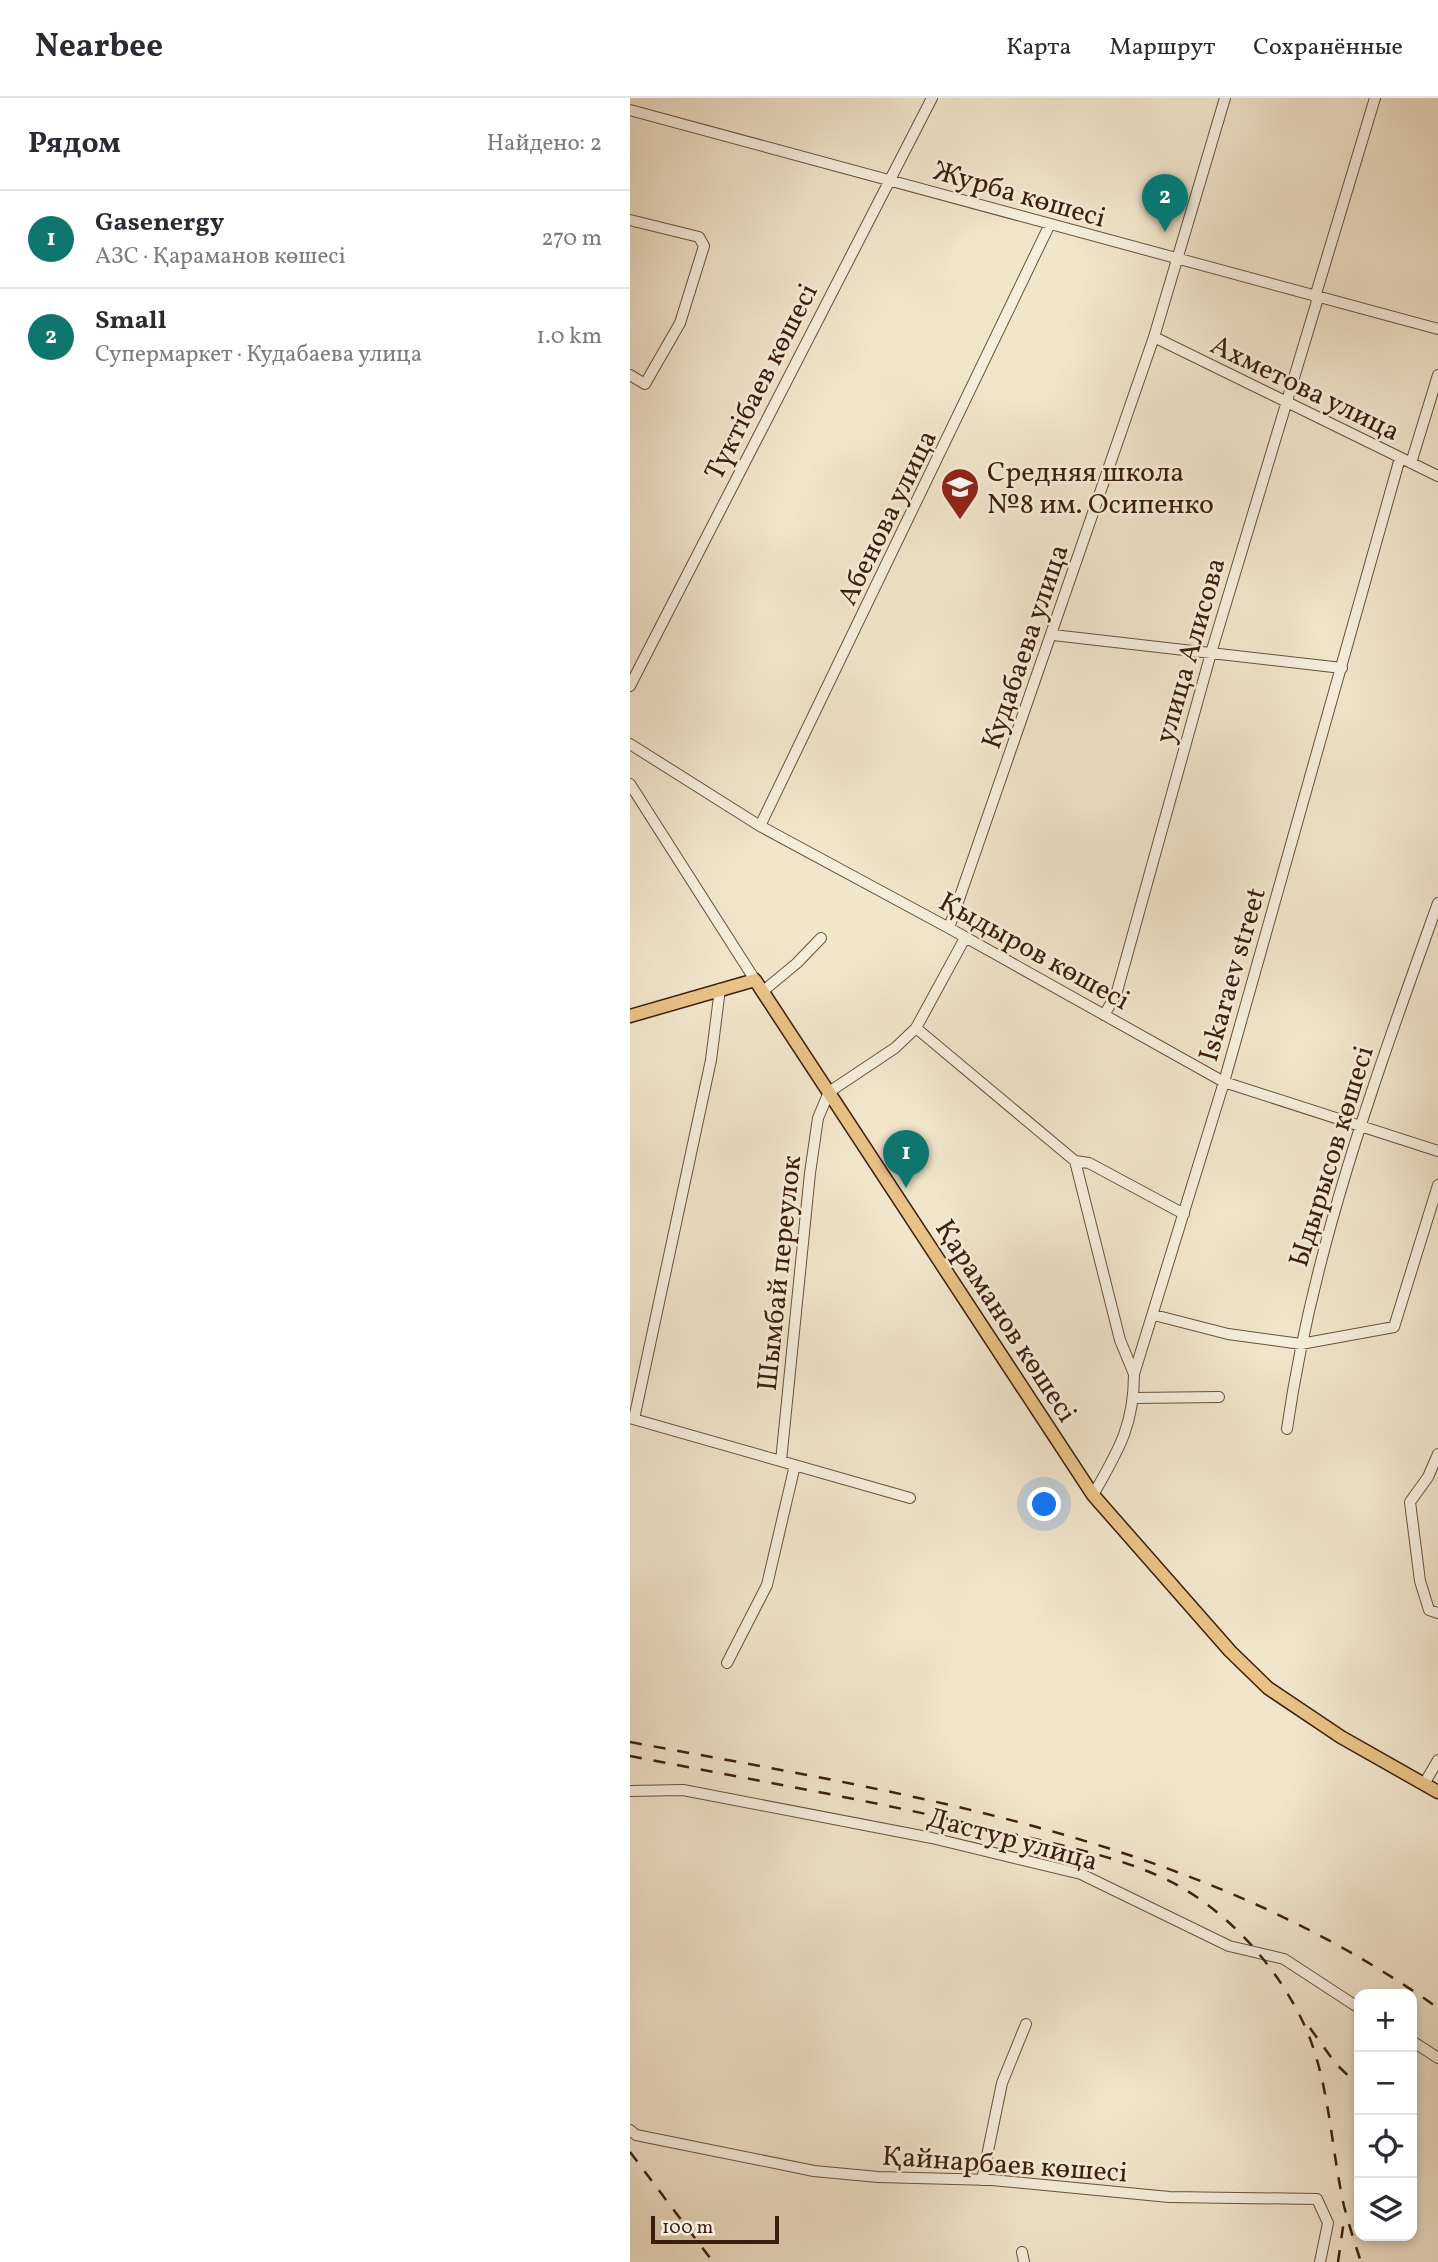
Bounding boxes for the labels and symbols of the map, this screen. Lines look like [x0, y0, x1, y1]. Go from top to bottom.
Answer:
street label: Журба көшесі [929, 152, 1110, 239]
pin: 2 [1142, 174, 1188, 232]
street label: Түктібаев көшесі [696, 277, 829, 487]
street label: Ахметова улица [1204, 326, 1406, 452]
street label: Абенова улица [829, 424, 948, 612]
place label: Средняя школа №8 им. Осипенко [987, 454, 1214, 525]
school or university icon: Средняя школа №8 им. Осипенко [939, 466, 981, 521]
street label: Кудабаева улица [973, 539, 1080, 754]
street label: улица Алисова [1146, 553, 1236, 748]
street label: Қыдыров көшесі [931, 883, 1136, 1021]
street label: Iskaraev street [1190, 883, 1277, 1066]
street label: Ыдырысов көшесі [1280, 1041, 1385, 1272]
pin: 1 [883, 1130, 929, 1188]
street label: Шымбай переулок [749, 1153, 812, 1393]
street label: Қараманов көшесі [925, 1212, 1085, 1431]
your location [1027, 1487, 1061, 1521]
street label: Дастур улица [923, 1799, 1102, 1882]
street label: Қайнарбаев көшесі [881, 2137, 1129, 2194]
scale bar [651, 2213, 779, 2245]

